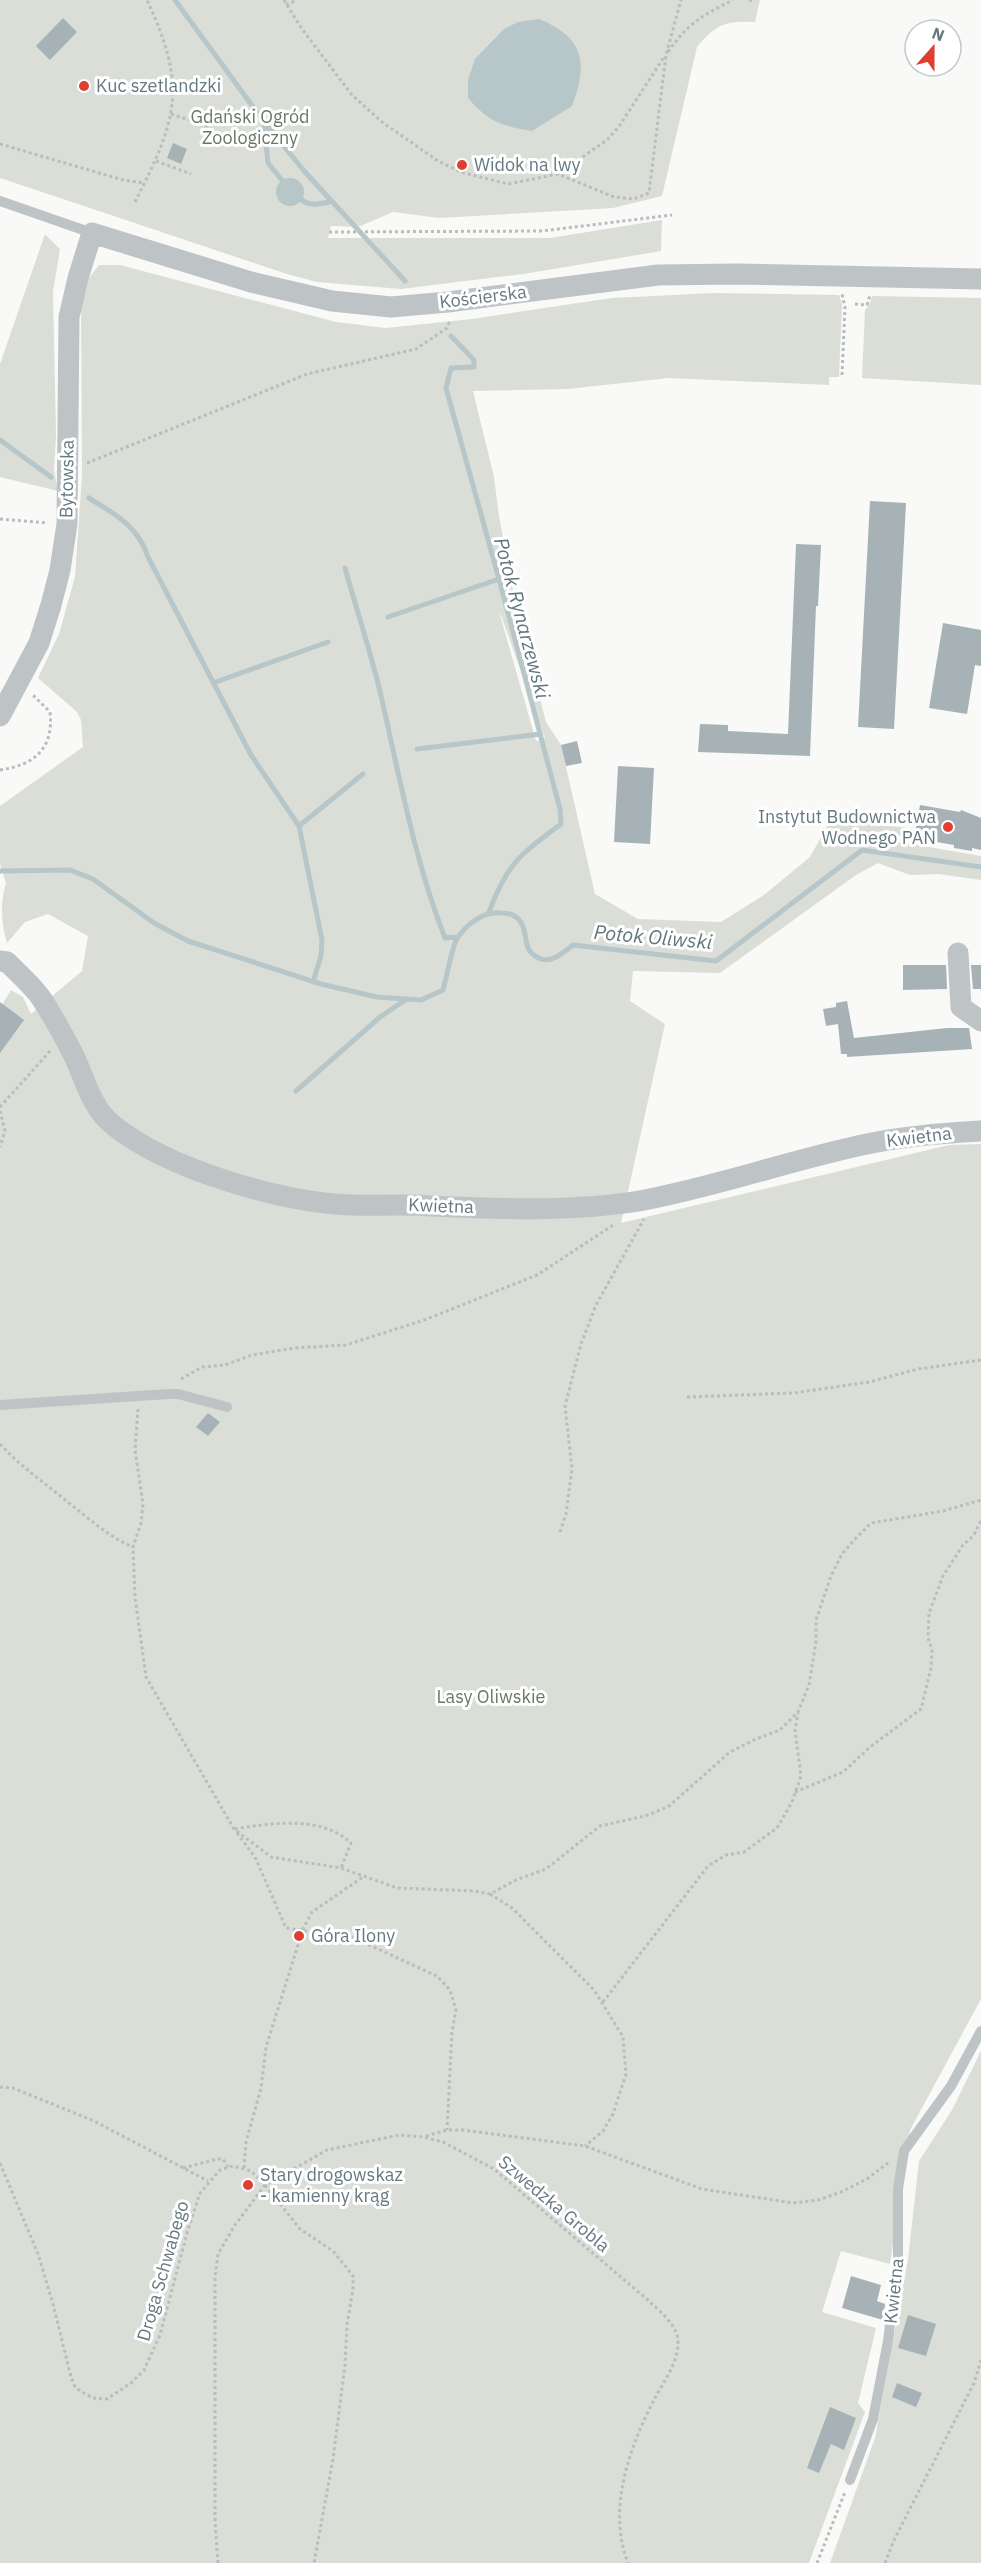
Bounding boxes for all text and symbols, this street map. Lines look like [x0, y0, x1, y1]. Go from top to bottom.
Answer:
north arrow [903, 18, 963, 78]
text: N [929, 23, 947, 45]
place label: Kuc szetlandzki [96, 74, 221, 97]
marker: Kuc szetlandzki [77, 79, 91, 93]
park label: Gdański Ogród Zoologiczny [190, 105, 310, 149]
place label: Widok na lwy [474, 153, 581, 176]
marker: Widok na lwy [455, 158, 469, 172]
street label: Kościerska [438, 280, 528, 313]
street label: Bytowska [54, 439, 79, 518]
water label: Potok Rynarzewski [488, 534, 557, 702]
place label: Instytut Budownictwa Wodnego PAN [758, 805, 936, 849]
marker: Instytut Budownictwa Wodnego PAN [941, 820, 955, 834]
water label: Potok Oliwski [593, 918, 714, 955]
street label: Kwietna [885, 1121, 953, 1152]
street label: Kwietna [408, 1193, 475, 1218]
park label: Lasy Oliwskie [437, 1685, 546, 1708]
place label: Góra Ilony [311, 1924, 395, 1947]
marker: Góra Ilony [292, 1929, 306, 1943]
street label: Szwedzka Grobla [494, 2150, 615, 2257]
place label: Stary drogowskaz - kamienny krąg [260, 2163, 403, 2207]
marker: Stary drogowskaz - kamienny krąg [241, 2178, 255, 2192]
street label: Droga Schwabego [132, 2198, 194, 2344]
street label: Kwietna [879, 2257, 908, 2325]

